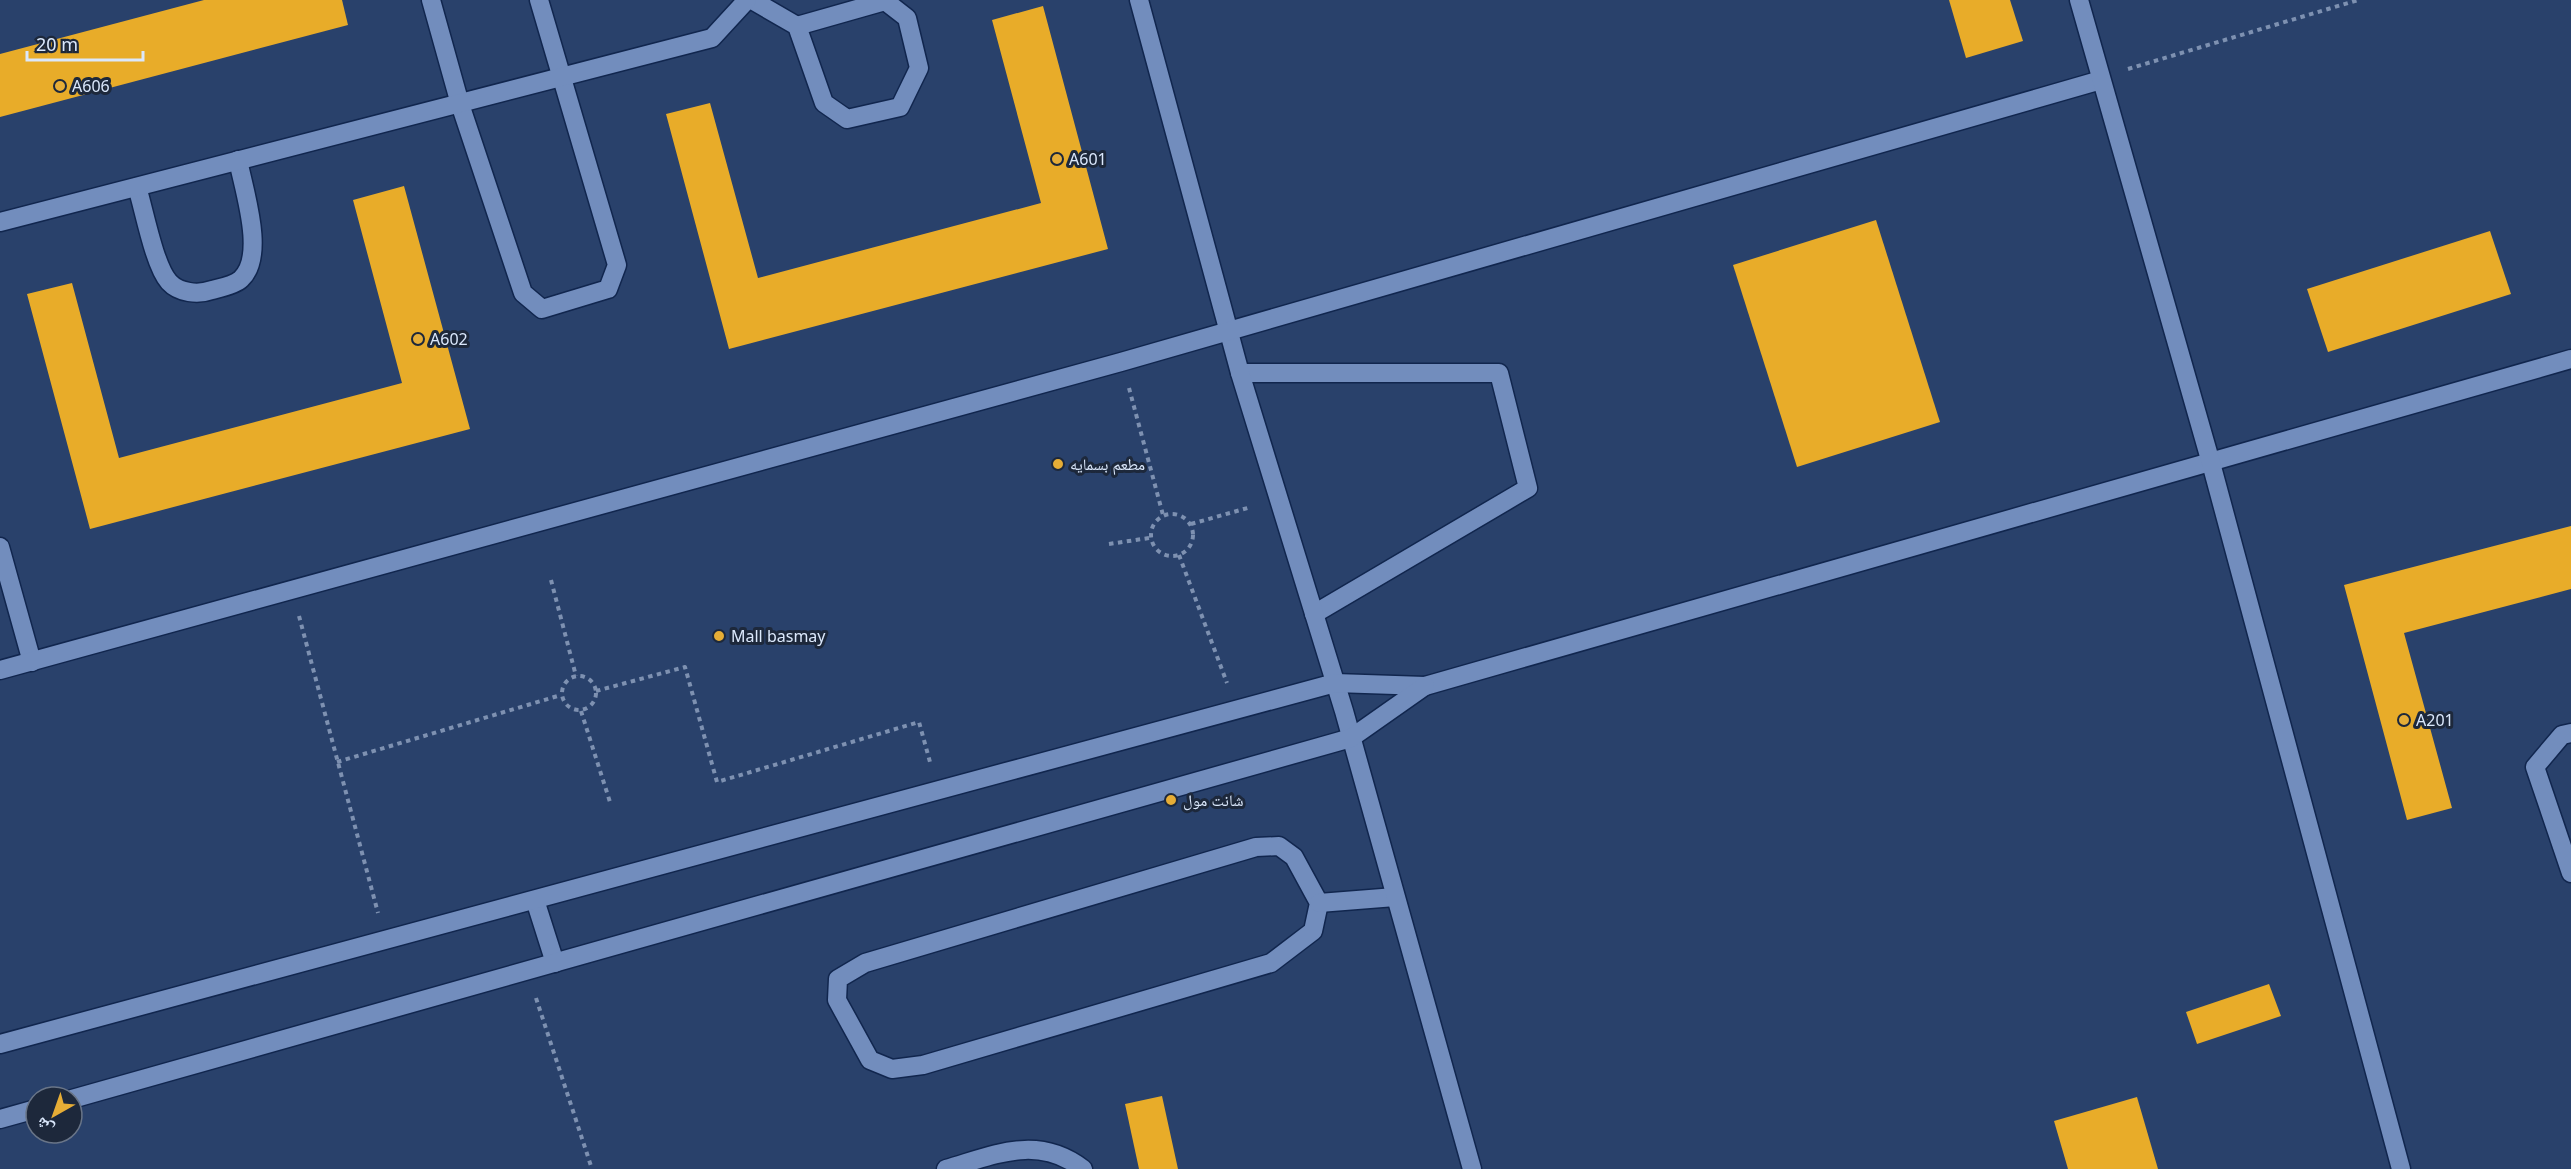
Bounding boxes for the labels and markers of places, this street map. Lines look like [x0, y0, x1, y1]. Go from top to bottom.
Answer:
place label: A606 [72, 75, 110, 97]
marker: A606 [53, 79, 67, 93]
place label: A601 [1069, 148, 1107, 170]
marker: A601 [1050, 152, 1064, 166]
place label: A602 [430, 328, 468, 350]
marker: A602 [411, 332, 425, 346]
place label: مطعم بسمايه [1070, 453, 1145, 475]
marker: مطعم بسمايه [1051, 457, 1065, 471]
place label: Mall basmay [731, 625, 826, 647]
marker: Mall basmay [712, 629, 726, 643]
place label: A201 [2416, 709, 2454, 731]
marker: A201 [2397, 713, 2411, 727]
place label: شانت مول [1183, 789, 1244, 811]
marker: شانت مول [1164, 793, 1178, 807]

